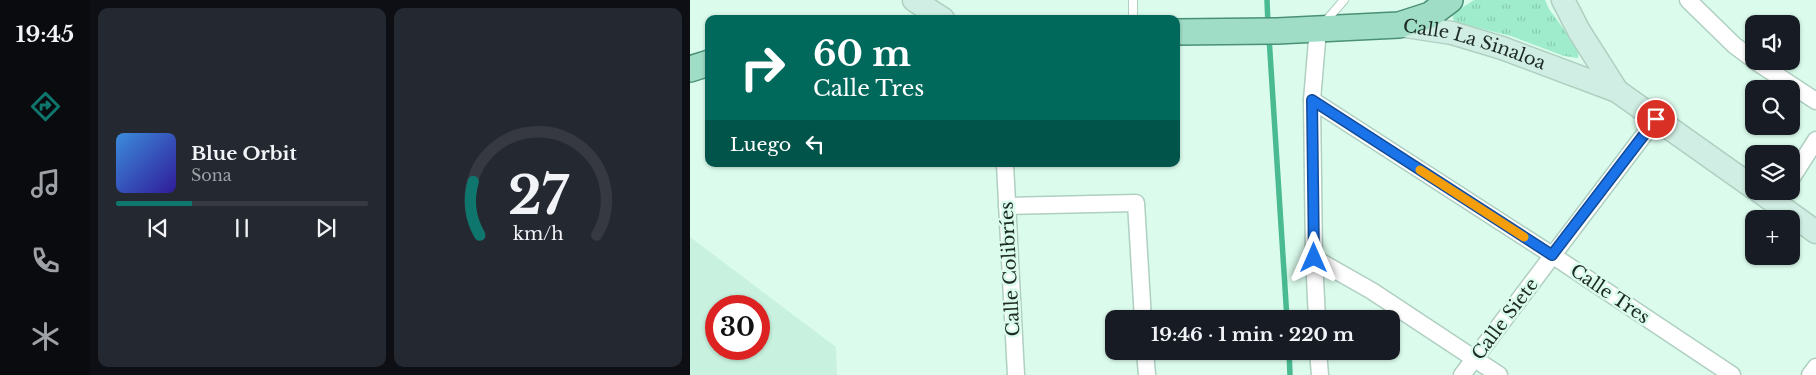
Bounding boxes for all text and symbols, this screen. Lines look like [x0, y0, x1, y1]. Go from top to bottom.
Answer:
street label: Calle La Sinaloa [1402, 15, 1549, 74]
map controls [1745, 15, 1800, 265]
button: sound [1745, 15, 1800, 70]
text: 19:45 [16, 21, 74, 48]
text: 60 m [813, 32, 911, 75]
icon: right [730, 35, 795, 100]
text: Calle Tres [813, 75, 924, 102]
button: search [1745, 80, 1800, 135]
icon: directions [28, 89, 63, 124]
pin [1635, 98, 1677, 140]
icon: arrive [1642, 105, 1670, 133]
icon: left [801, 130, 829, 158]
text: Luego [730, 133, 791, 156]
text: Blue Orbit [191, 142, 297, 165]
button: layers [1745, 145, 1800, 200]
text: 27 [508, 164, 570, 228]
text: Sona [191, 165, 232, 185]
icon: music [28, 166, 63, 201]
street label: Calle Colibríes [995, 201, 1025, 337]
button: + [1745, 210, 1800, 265]
icon: previous [144, 214, 172, 242]
icon: pause [228, 214, 256, 242]
icon: next [312, 214, 340, 242]
text: km/h [513, 223, 563, 245]
position arrow [1287, 231, 1339, 283]
icon: phone [28, 243, 63, 278]
street label: Calle Tres [1566, 259, 1654, 329]
street label: Calle Siete [1467, 274, 1543, 364]
speed limit sign: 30 [705, 295, 770, 360]
icon: climate [28, 319, 63, 354]
text: 19:46 · 1 min · 220 m [1151, 323, 1354, 346]

